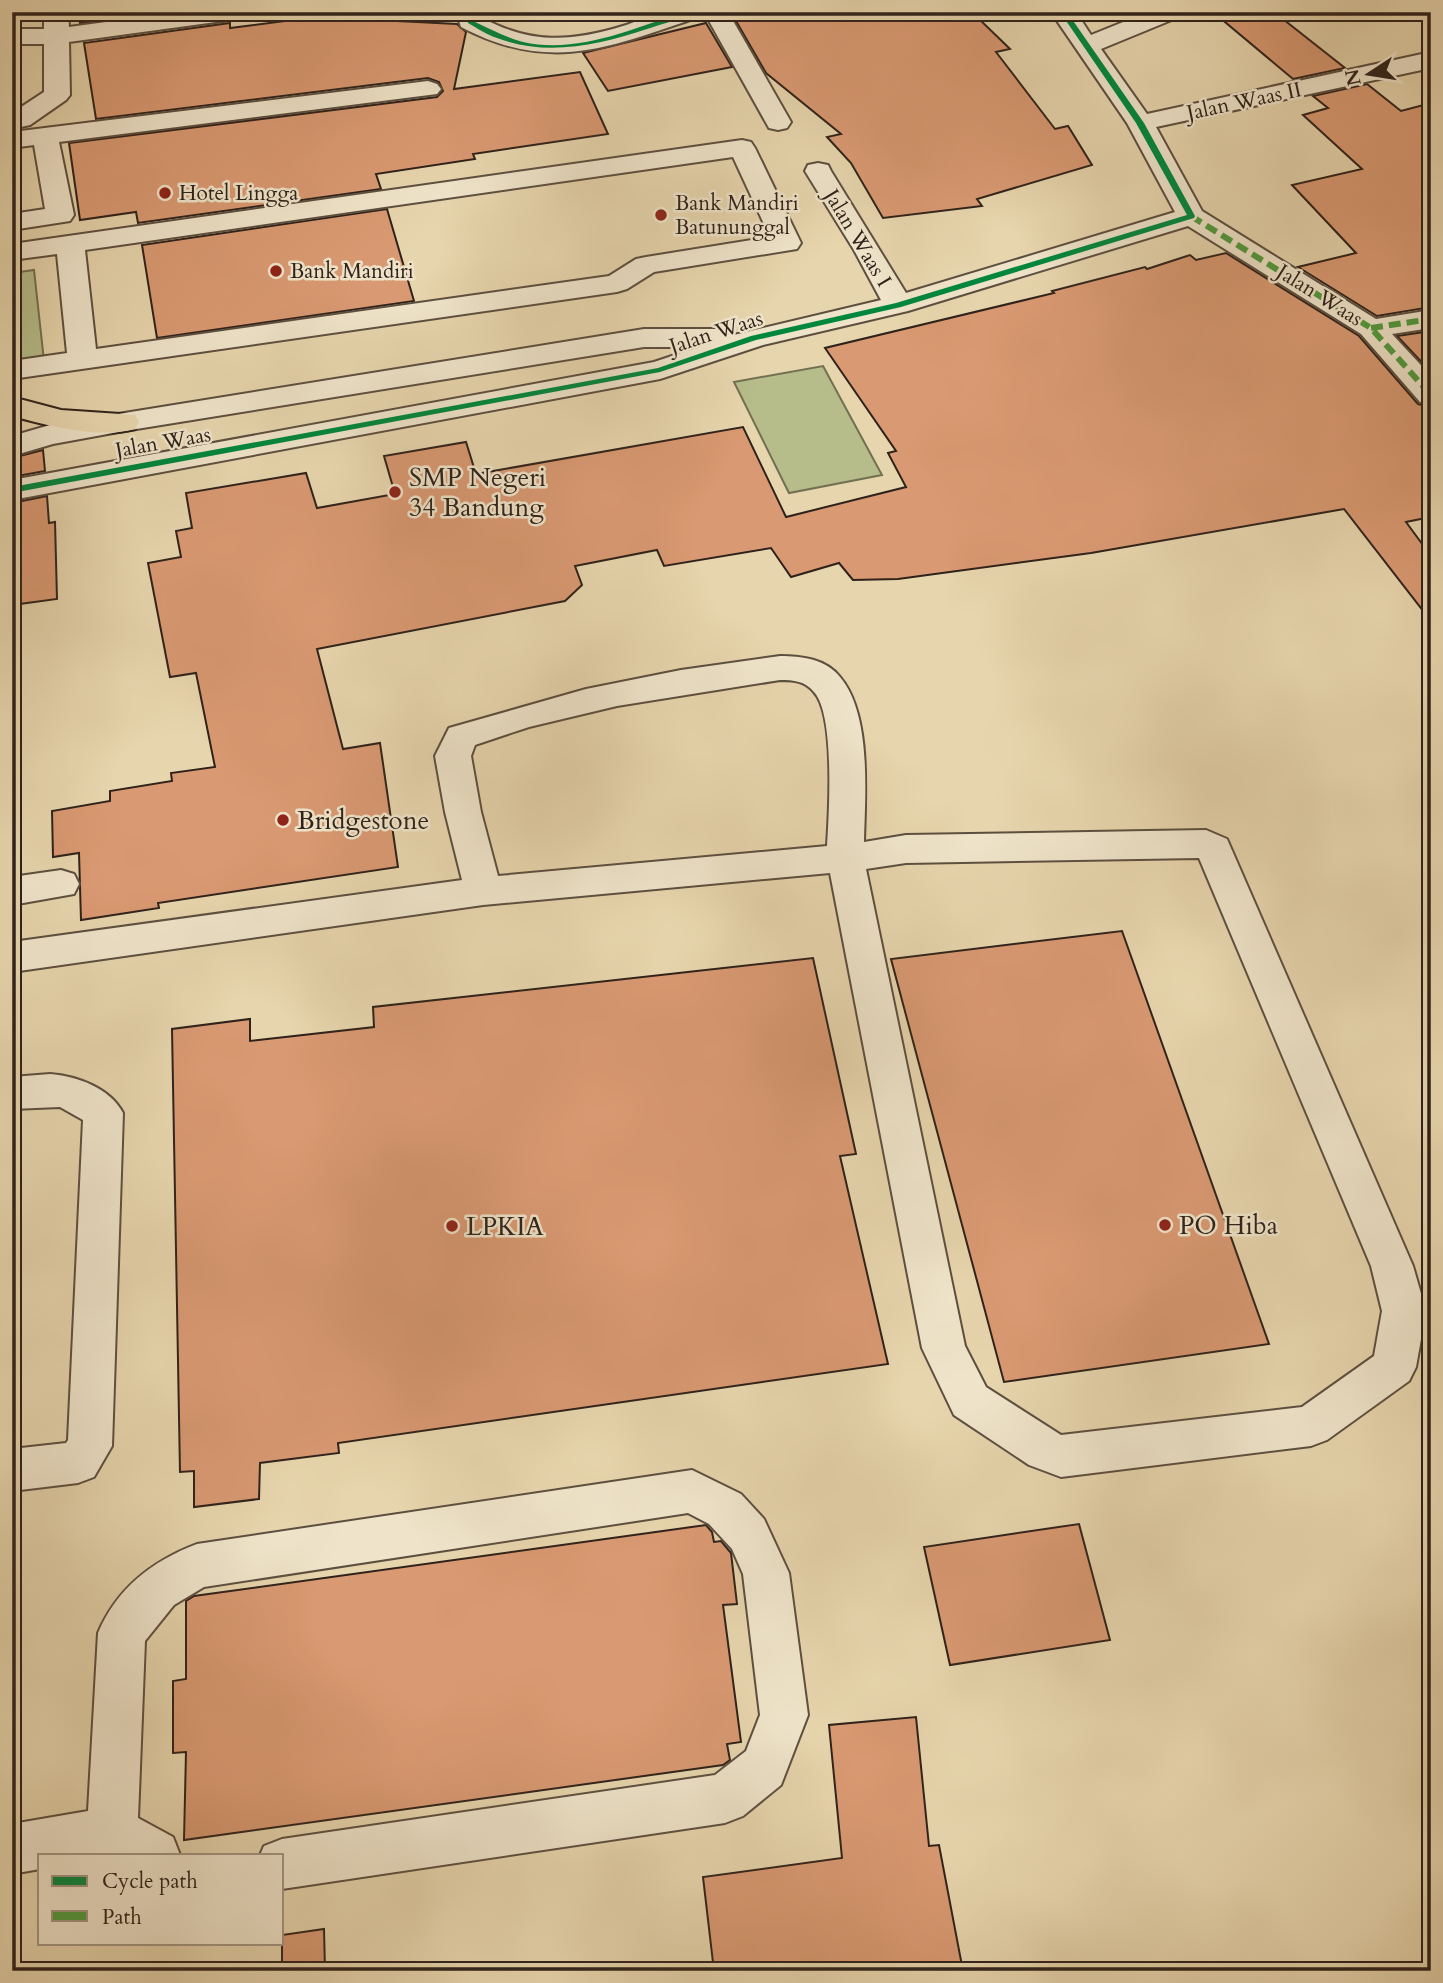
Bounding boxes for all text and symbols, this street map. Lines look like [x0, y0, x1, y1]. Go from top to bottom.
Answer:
north arrow [1334, 38, 1404, 108]
text: N [1339, 66, 1368, 88]
street label: Jalan Waas II [1181, 75, 1304, 128]
place label: Hotel Lingga [179, 179, 298, 208]
street label: Jalan Waas I [815, 181, 898, 293]
marker: Hotel Lingga [157, 185, 173, 201]
place label: Bank Mandiri Batununggal [675, 189, 799, 242]
marker: Bank Mandiri Batununggal [653, 207, 669, 223]
street label: Jalan Waas [1269, 256, 1368, 333]
place label: Bank Mandiri [290, 257, 414, 286]
marker: Bank Mandiri [268, 263, 284, 279]
street label: Jalan Waas [663, 304, 767, 362]
street label: Jalan Waas [110, 420, 213, 466]
place label: SMP Negeri 34 Bandung [409, 460, 546, 525]
marker: SMP Negeri 34 Bandung [387, 484, 403, 500]
place label: Bridgestone [297, 803, 429, 838]
marker: Bridgestone [275, 812, 291, 828]
place label: PO Hiba [1179, 1208, 1278, 1243]
place label: LPKIA [466, 1209, 544, 1244]
marker: PO Hiba [1157, 1217, 1173, 1233]
marker: LPKIA [444, 1218, 460, 1234]
legend [38, 1854, 284, 1944]
text: Cycle path [102, 1867, 198, 1896]
text: Path [102, 1903, 142, 1932]

